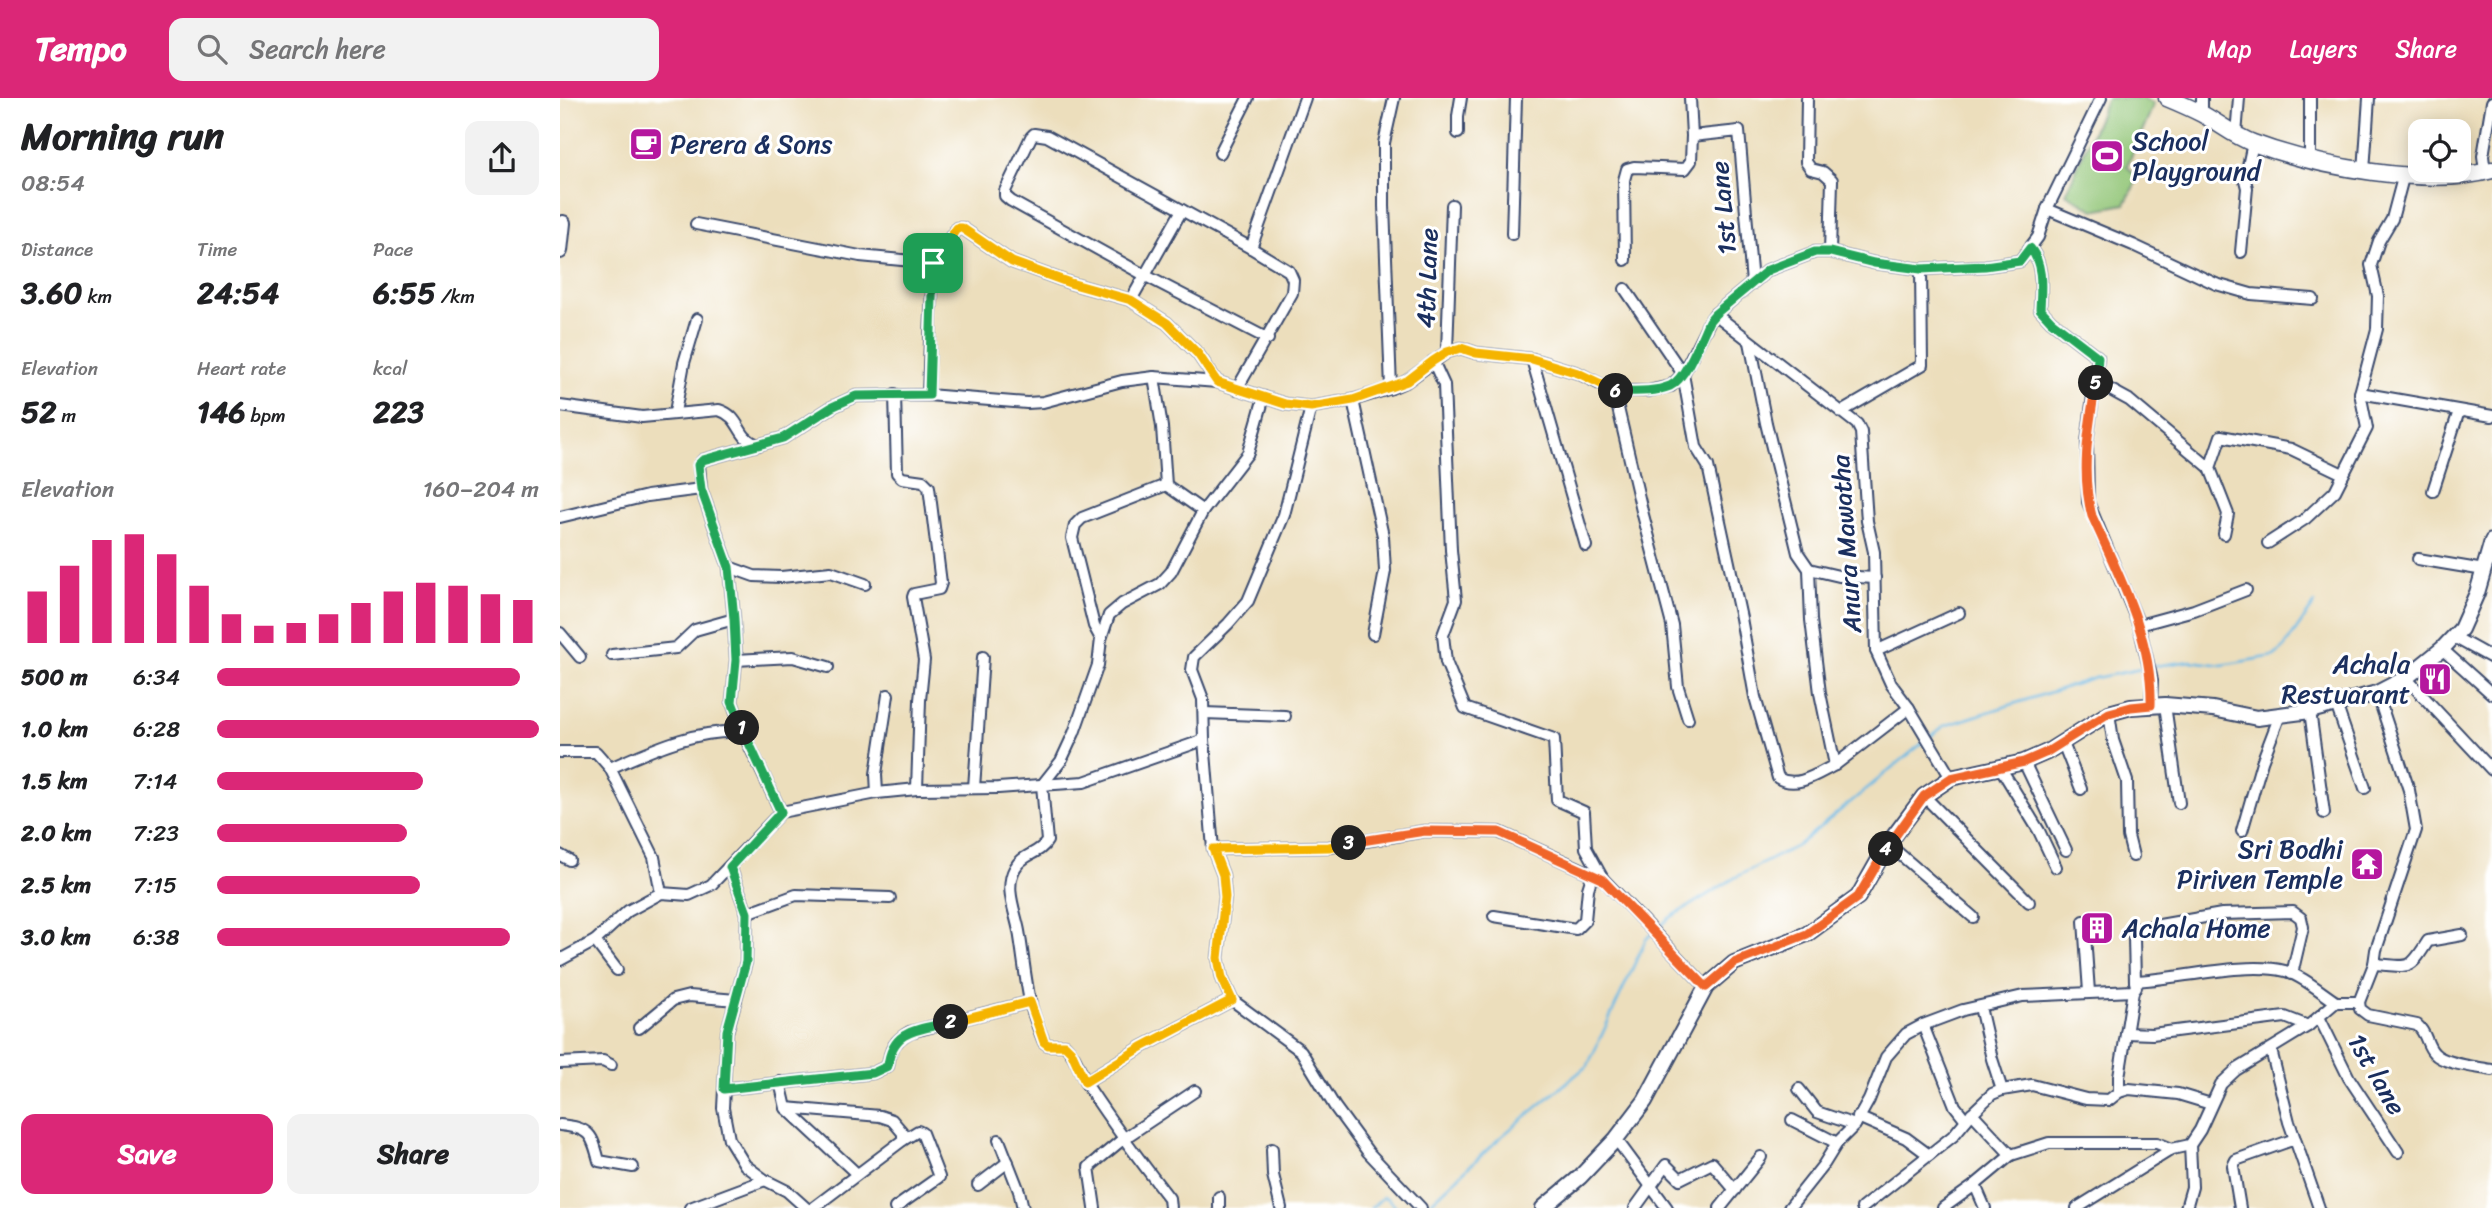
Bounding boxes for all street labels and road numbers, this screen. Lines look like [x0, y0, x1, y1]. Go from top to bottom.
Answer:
street label: 1st Lane [1696, 159, 1750, 257]
street label: 4th Lane [1402, 227, 1452, 329]
street label: Anura Mawatha [1817, 452, 1875, 636]
street label: 1st lane [2335, 1024, 2419, 1124]

